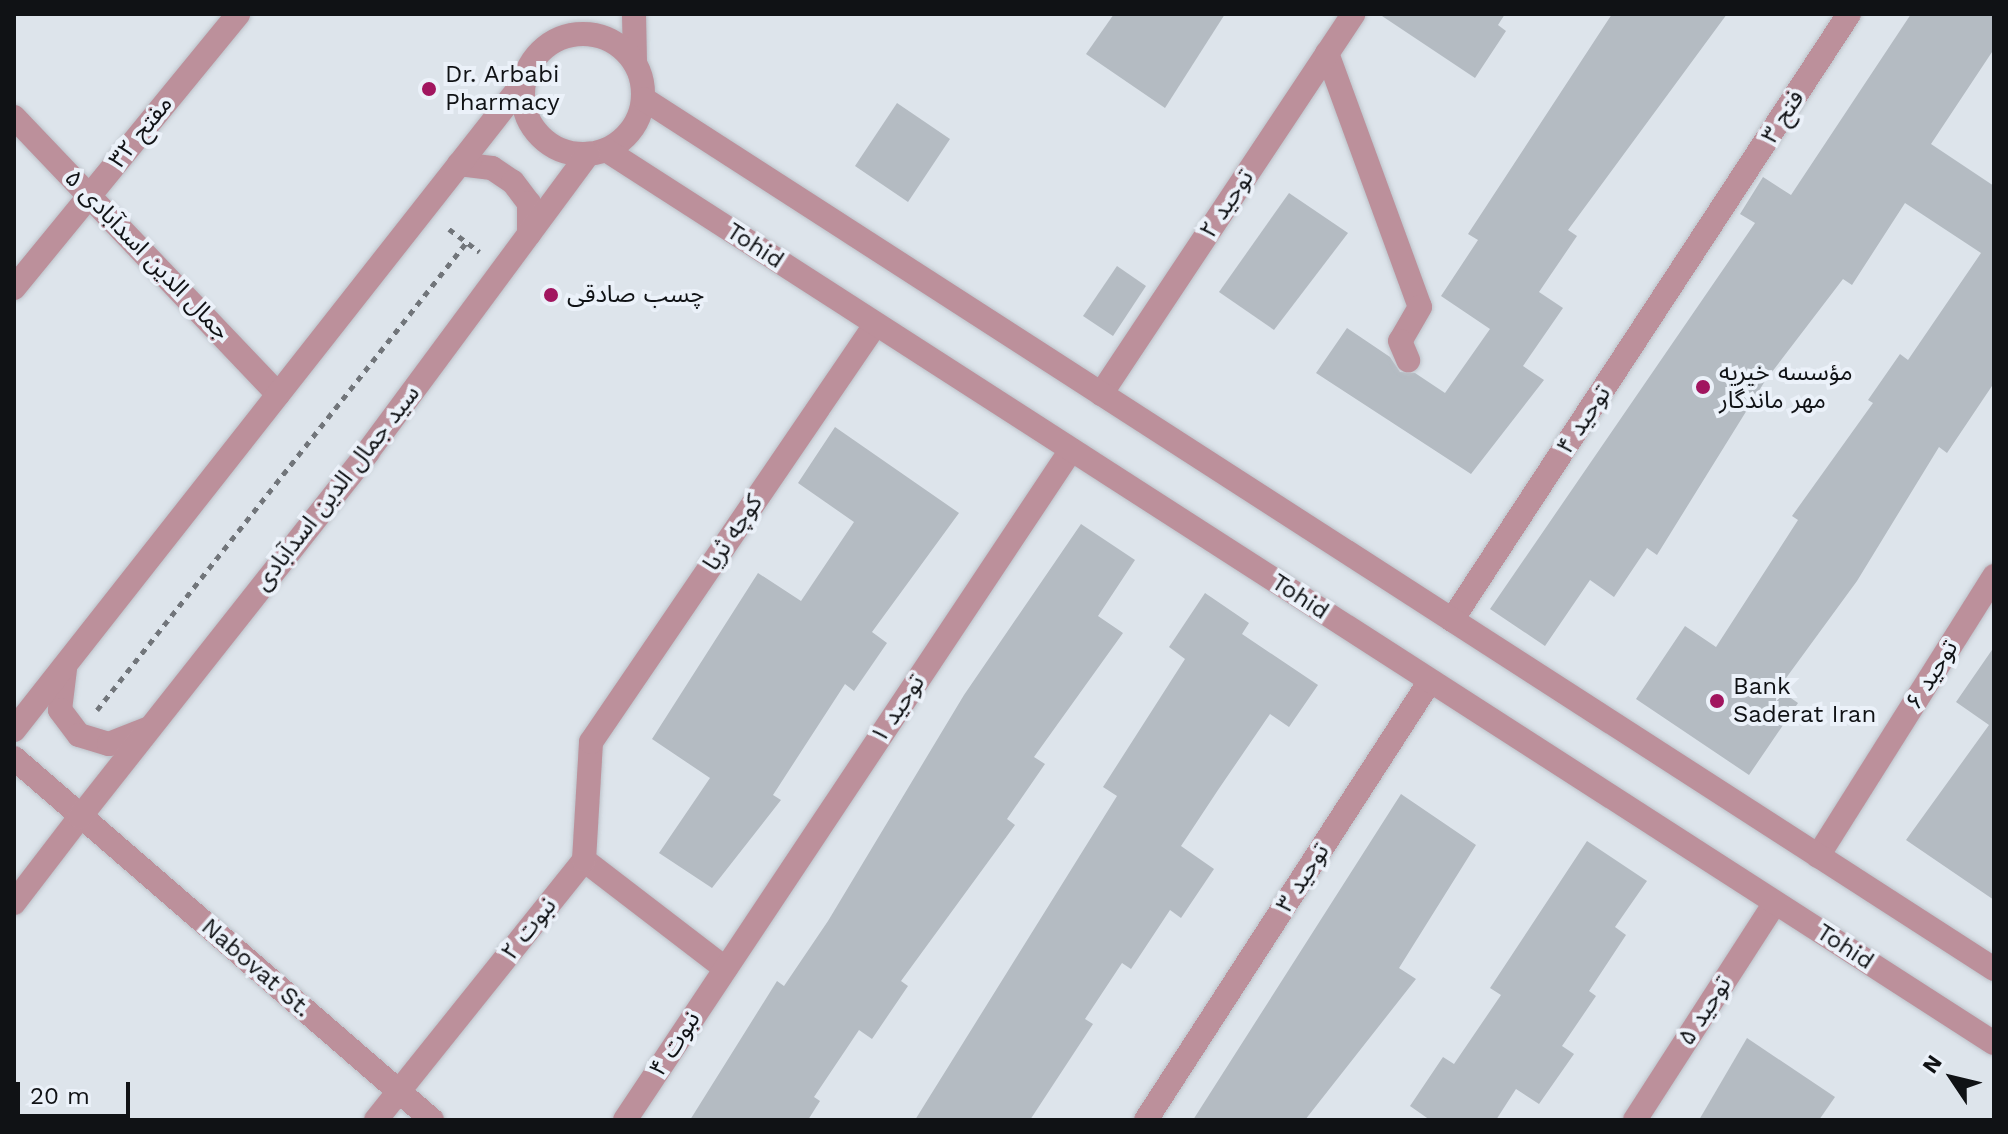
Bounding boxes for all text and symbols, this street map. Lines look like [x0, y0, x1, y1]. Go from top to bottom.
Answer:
place label: Dr. Arbabi Pharmacy [445, 61, 560, 117]
marker: Dr. Arbabi Pharmacy [420, 80, 438, 98]
street label: فتح ۳ [1755, 85, 1811, 149]
street label: مفتح ۳۲ [103, 90, 179, 174]
street label: جمال الدین اسدآبادی ۵ [58, 164, 236, 346]
street label: توحید ۲ [1194, 164, 1260, 244]
street label: Tohid [721, 217, 789, 275]
place label: چسب صادقی [567, 281, 704, 309]
marker: چسب صادقی [542, 286, 560, 304]
place label: مؤسسه خیریه مهر ماندگار [1719, 359, 1853, 415]
marker: مؤسسه خیریه مهر ماندگار [1694, 378, 1712, 396]
street label: سید جمال الدین اسدآبادی [248, 380, 426, 596]
street label: توحید ۴ [1551, 380, 1617, 460]
street label: کوچه ثریا [697, 490, 769, 576]
street label: Tohid [1266, 568, 1334, 626]
street label: توحید ۶ [1900, 635, 1964, 715]
street label: توحید ۱ [865, 669, 931, 749]
place label: Bank Saderat Iran [1733, 673, 1876, 729]
marker: Bank Saderat Iran [1708, 692, 1726, 710]
street label: توحید ۳ [1270, 838, 1336, 918]
street label: نبوت ۲ [495, 892, 563, 966]
street label: Nabovat St. [195, 913, 317, 1023]
street label: Tohid [1811, 918, 1879, 976]
street label: توحید ۵ [1672, 971, 1738, 1051]
street label: نبوت ۴ [643, 1006, 707, 1082]
north arrow [1912, 1038, 1992, 1118]
text: N [1917, 1050, 1947, 1078]
scale bar [20, 1066, 134, 1116]
text: 20 m [30, 1082, 90, 1110]

